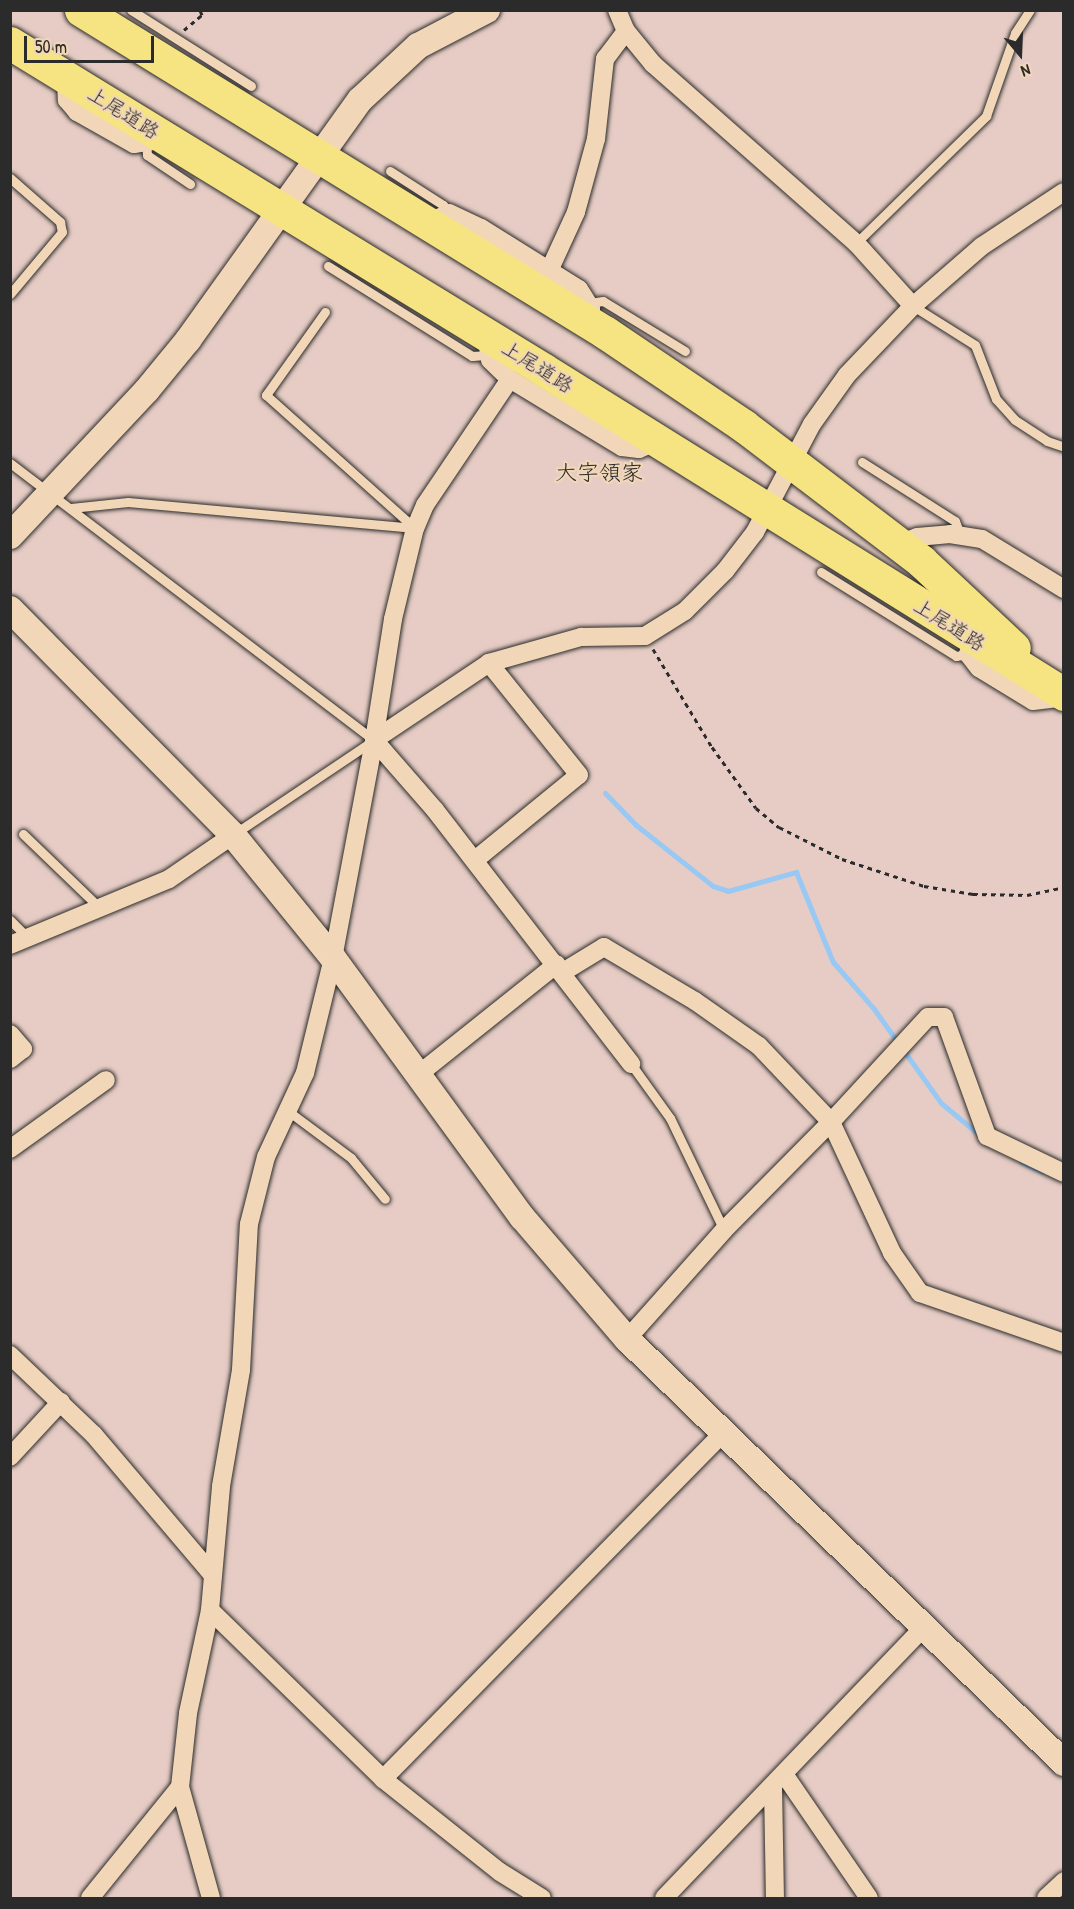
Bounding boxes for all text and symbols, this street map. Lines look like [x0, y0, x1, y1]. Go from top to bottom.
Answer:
scale bar [27, 24, 158, 62]
north arrow [990, 24, 1050, 84]
text: 50 m [35, 34, 67, 59]
text: N [1018, 59, 1033, 83]
street label: 上尾道路 [84, 81, 164, 143]
street label: 上尾道路 [498, 335, 578, 397]
district label: 大字領家 [555, 460, 643, 486]
street label: 上尾道路 [910, 593, 990, 655]

